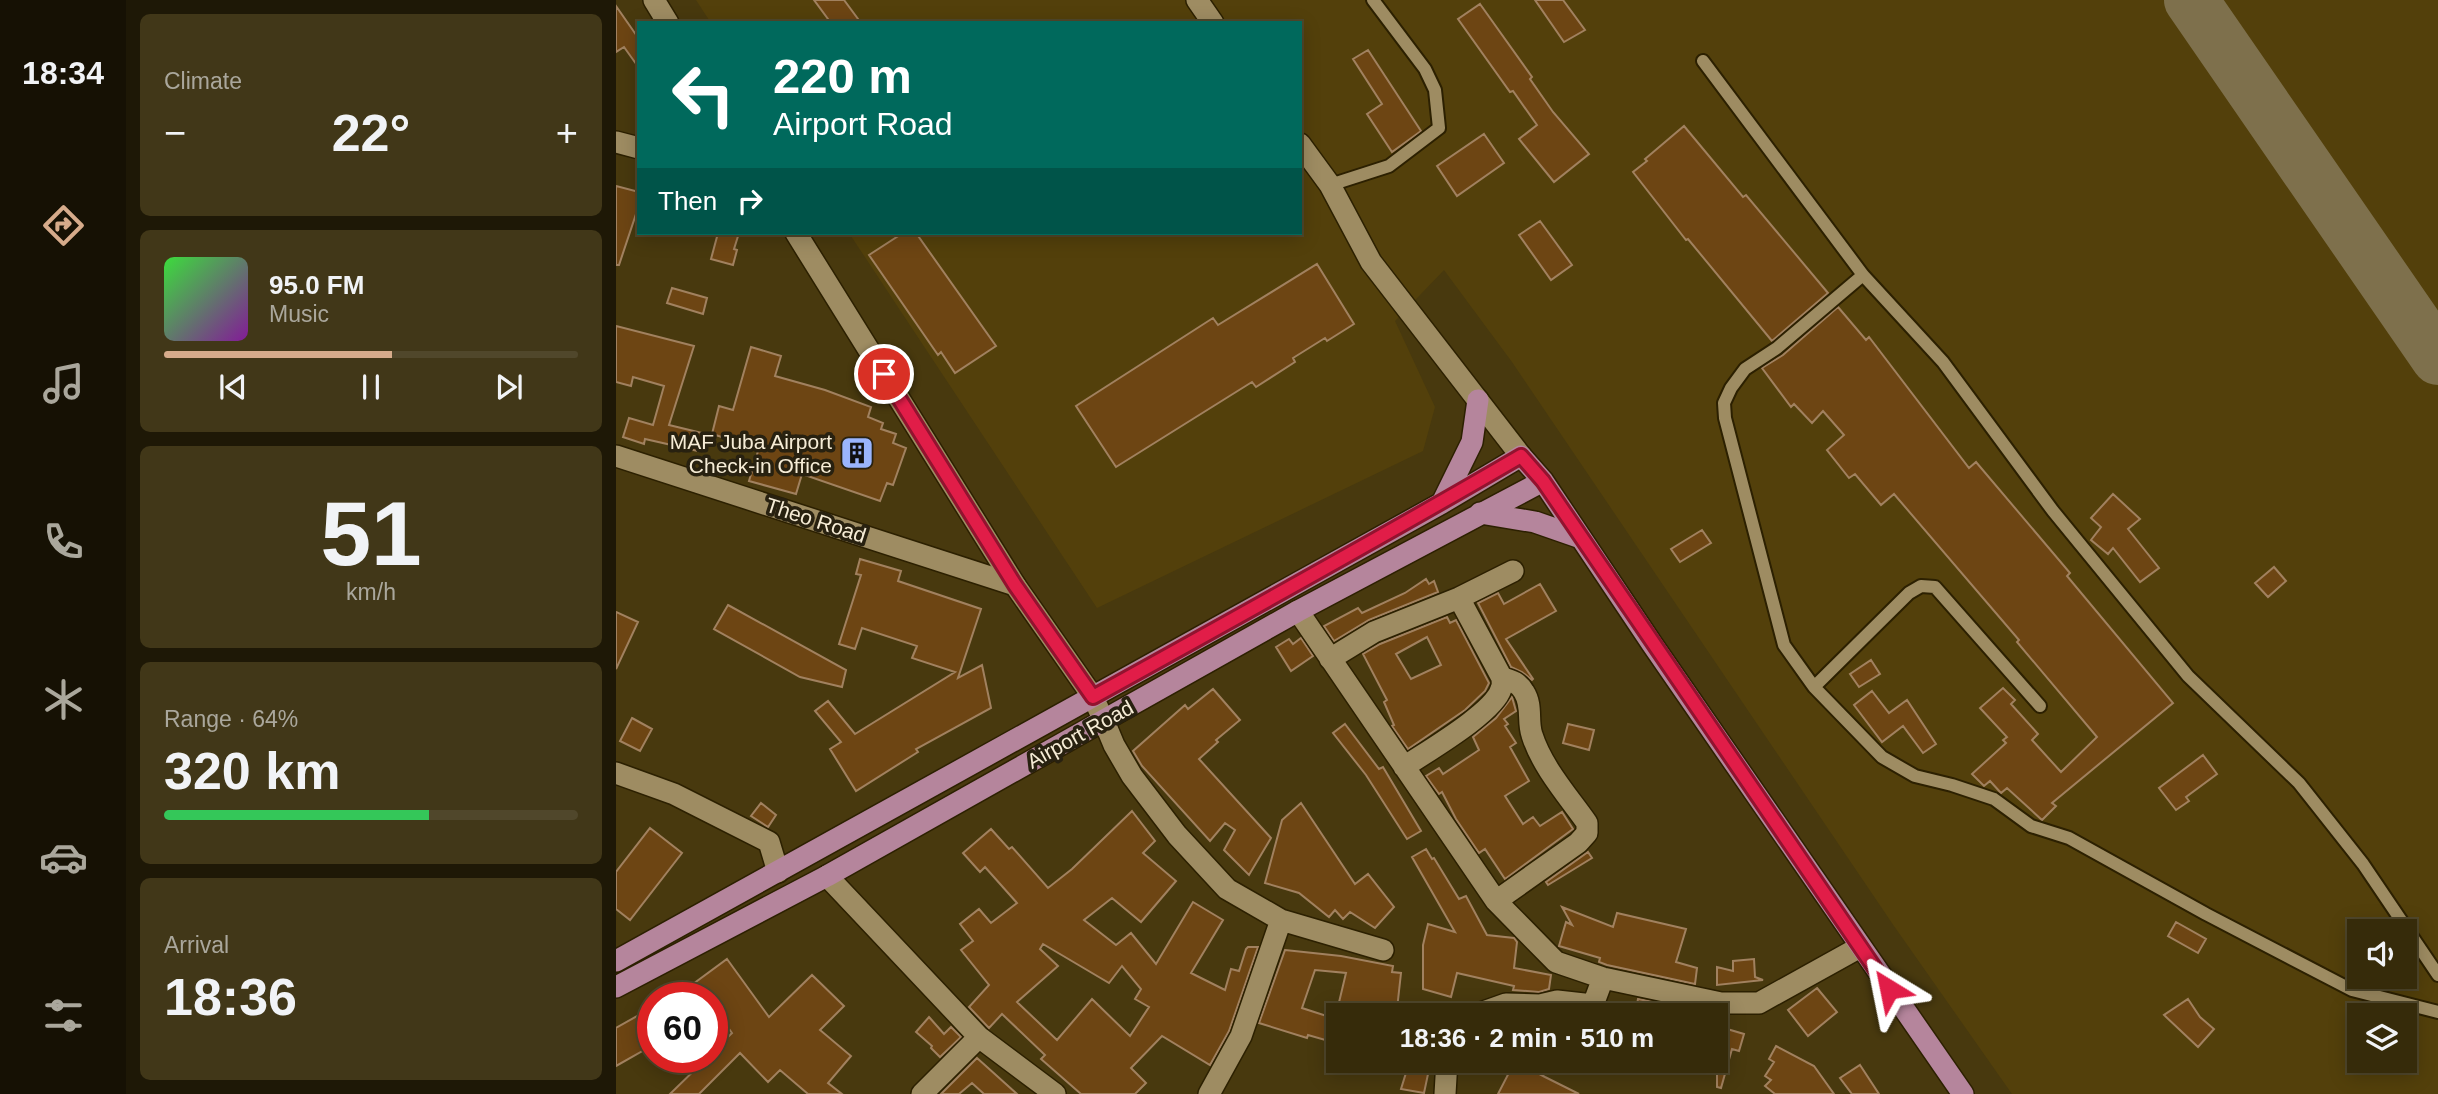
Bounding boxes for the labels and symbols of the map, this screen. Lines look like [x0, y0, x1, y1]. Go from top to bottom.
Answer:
pin [854, 344, 914, 404]
place label: MAF Juba Airport Check-in Office [670, 430, 832, 477]
building icon: MAF Juba Airport Check-in Office [838, 434, 876, 472]
street label: Theo Road [763, 493, 869, 547]
street label: Airport Road [1023, 695, 1137, 773]
position arrow [1852, 952, 1926, 1026]
speed limit sign: 60 [637, 982, 728, 1073]

